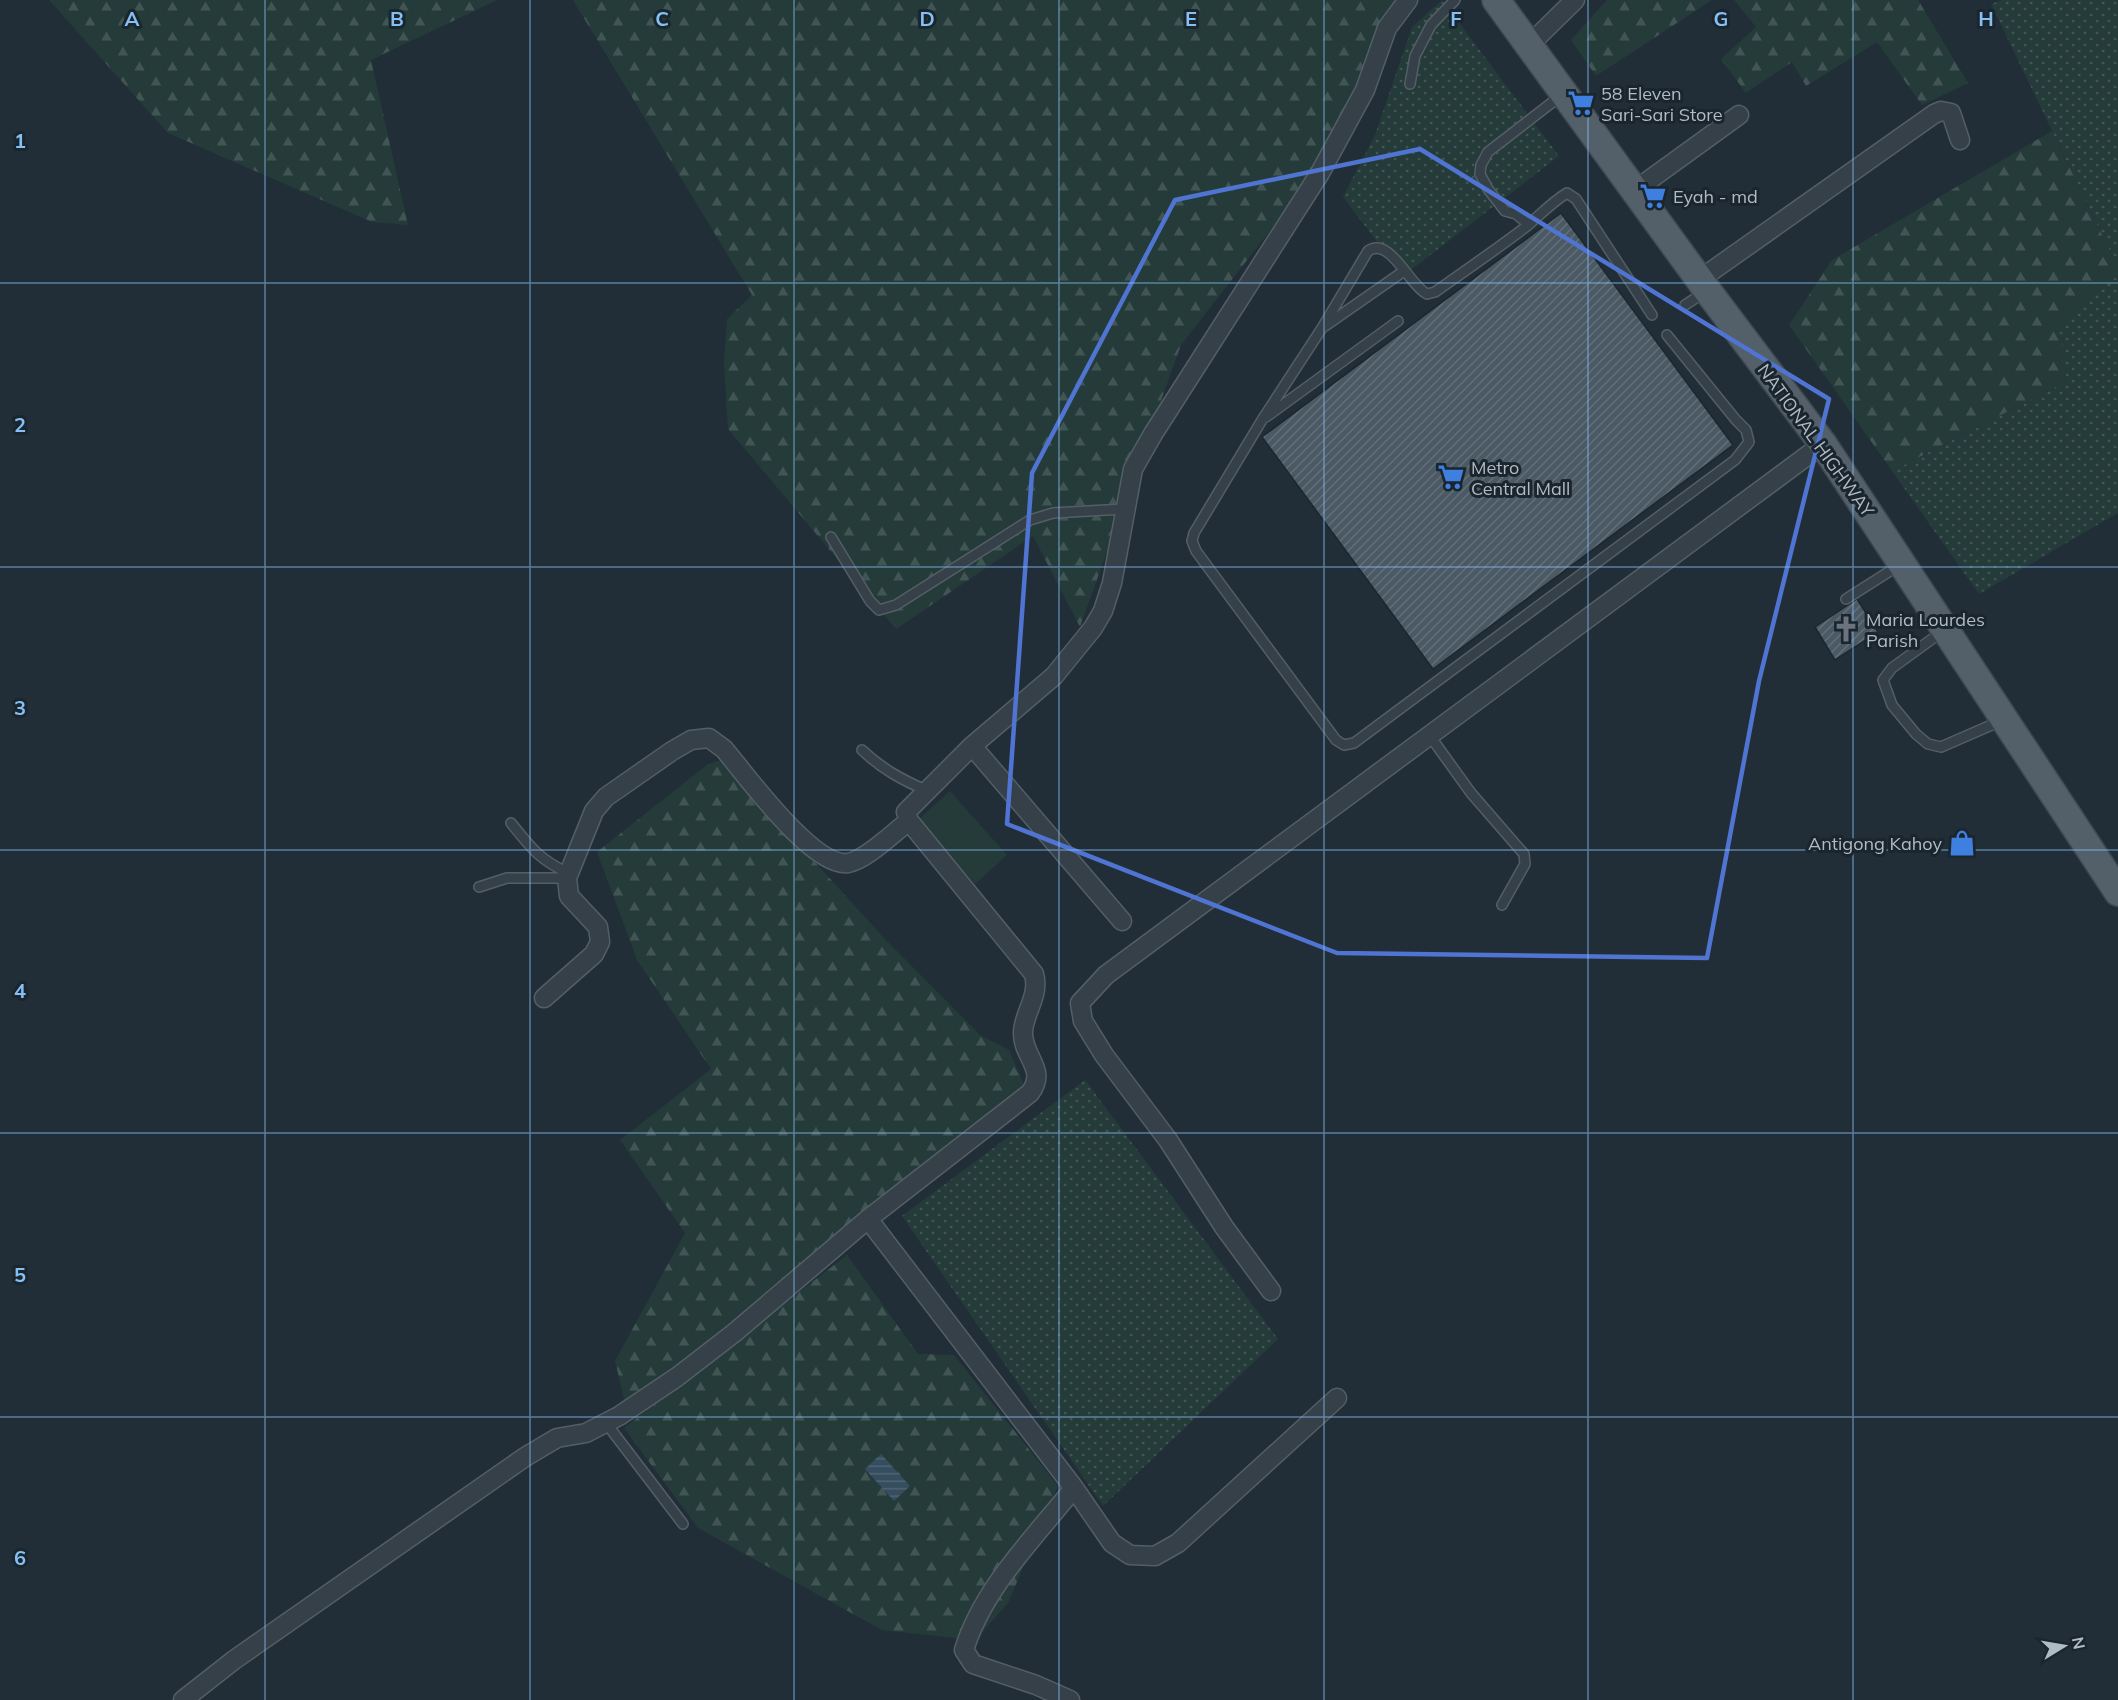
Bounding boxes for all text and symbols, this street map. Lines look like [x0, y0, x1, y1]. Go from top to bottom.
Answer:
text: A [125, 6, 140, 31]
text: B [390, 6, 404, 31]
text: C [655, 6, 669, 31]
text: D [919, 6, 935, 31]
text: E [1185, 6, 1197, 31]
text: F [1450, 6, 1462, 31]
text: G [1714, 6, 1728, 31]
text: H [1978, 6, 1994, 31]
place label: 58 Eleven Sari-Sari Store [1601, 82, 1723, 126]
supermarket icon: 58 Eleven Sari-Sari Store [1566, 88, 1596, 118]
text: 1 [14, 128, 26, 153]
supermarket icon: Eyah - md [1638, 181, 1668, 211]
place label: Eyah - md [1673, 185, 1758, 208]
street label: NATIONAL HIGHWAY [1753, 359, 1880, 522]
text: 2 [14, 412, 26, 437]
place label: Metro Central Mall [1471, 456, 1570, 500]
supermarket icon: Metro Central Mall [1436, 462, 1466, 492]
place label: Maria Lourdes Parish [1866, 608, 1985, 652]
church icon: Maria Lourdes Parish [1831, 614, 1861, 644]
text: 3 [14, 695, 26, 720]
shop icon: Antigong Kahoy [1947, 828, 1977, 858]
place label: Antigong Kahoy [1808, 832, 1942, 855]
text: 4 [14, 978, 26, 1003]
text: 5 [14, 1262, 26, 1287]
text: 6 [14, 1545, 26, 1570]
north arrow [2034, 1616, 2094, 1676]
text: N [2068, 1635, 2090, 1651]

